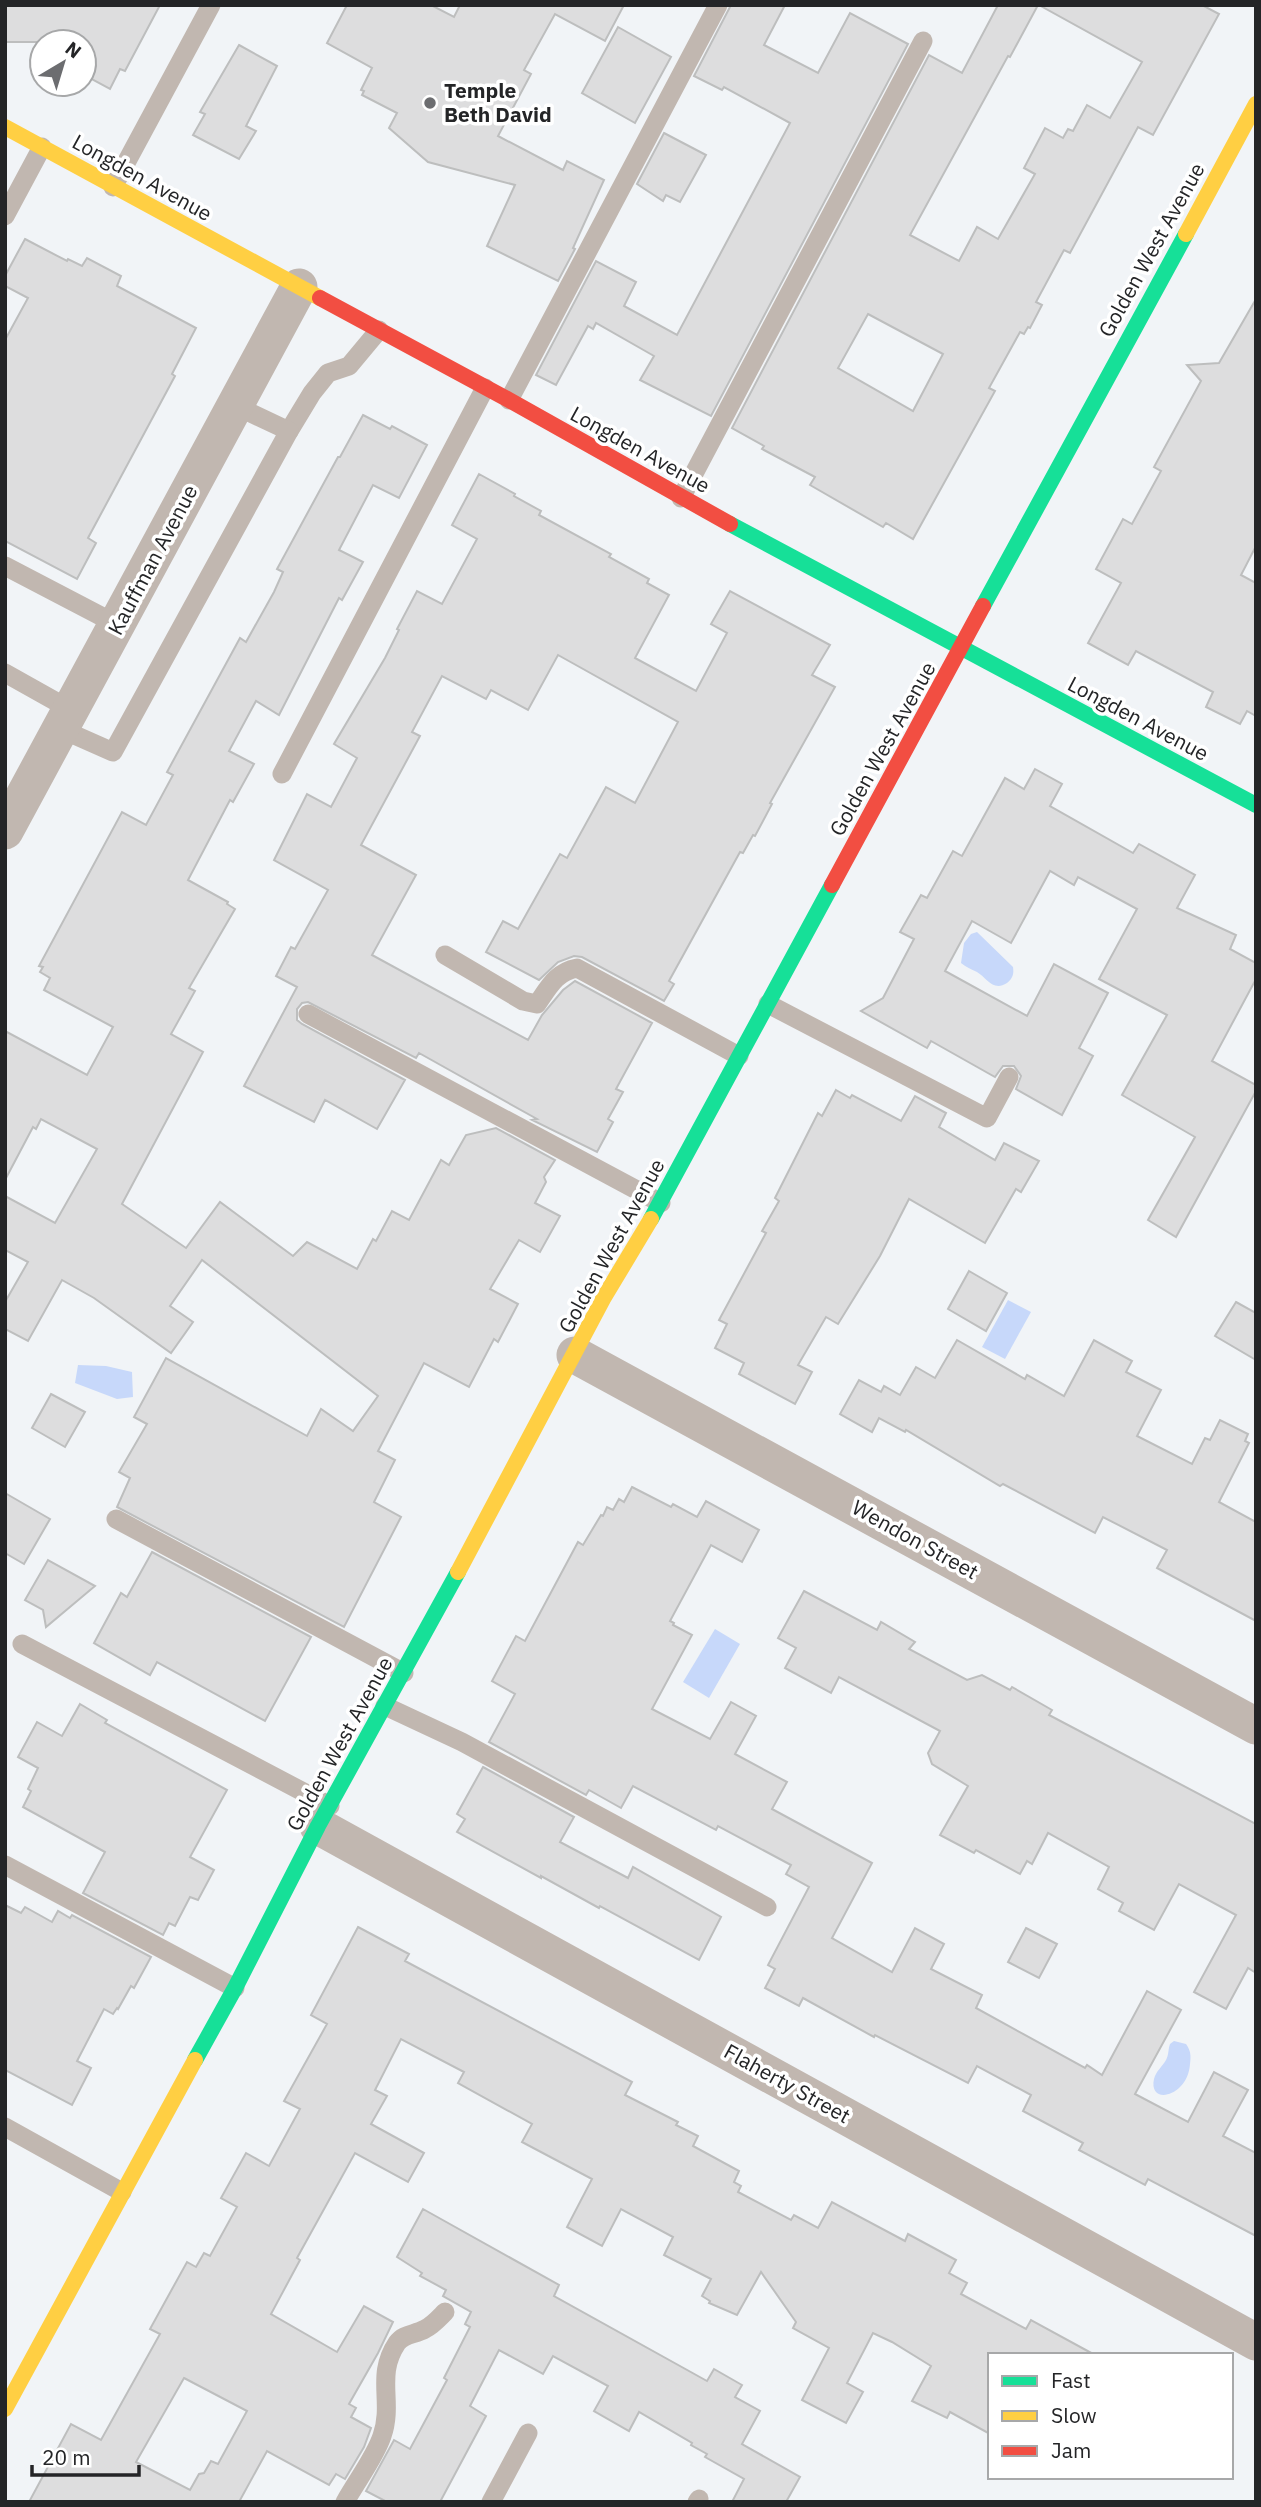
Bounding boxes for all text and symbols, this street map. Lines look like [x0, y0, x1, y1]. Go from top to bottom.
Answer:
north arrow [28, 28, 98, 98]
text: N [61, 36, 86, 63]
place label: Temple Beth David [444, 76, 552, 128]
marker: Temple Beth David [422, 95, 438, 111]
street label: Longden Avenue [68, 127, 217, 227]
street label: Golden West Avenue [1092, 157, 1211, 342]
street label: Longden Avenue [566, 399, 715, 499]
street label: Kauffman Avenue [101, 480, 204, 640]
street label: Golden West Avenue [823, 656, 942, 841]
street label: Longden Avenue [1063, 669, 1214, 767]
street label: Golden West Avenue [552, 1153, 671, 1338]
street label: Wendon Street [847, 1493, 984, 1585]
street label: Golden West Avenue [280, 1651, 399, 1836]
street label: Flaherty Street [719, 2037, 856, 2129]
legend [988, 2353, 1233, 2479]
text: Fast [1051, 2366, 1091, 2394]
text: Slow [1051, 2401, 1097, 2429]
scale bar [32, 2434, 138, 2478]
text: Jam [1051, 2436, 1091, 2464]
text: 20 m [42, 2443, 91, 2471]

